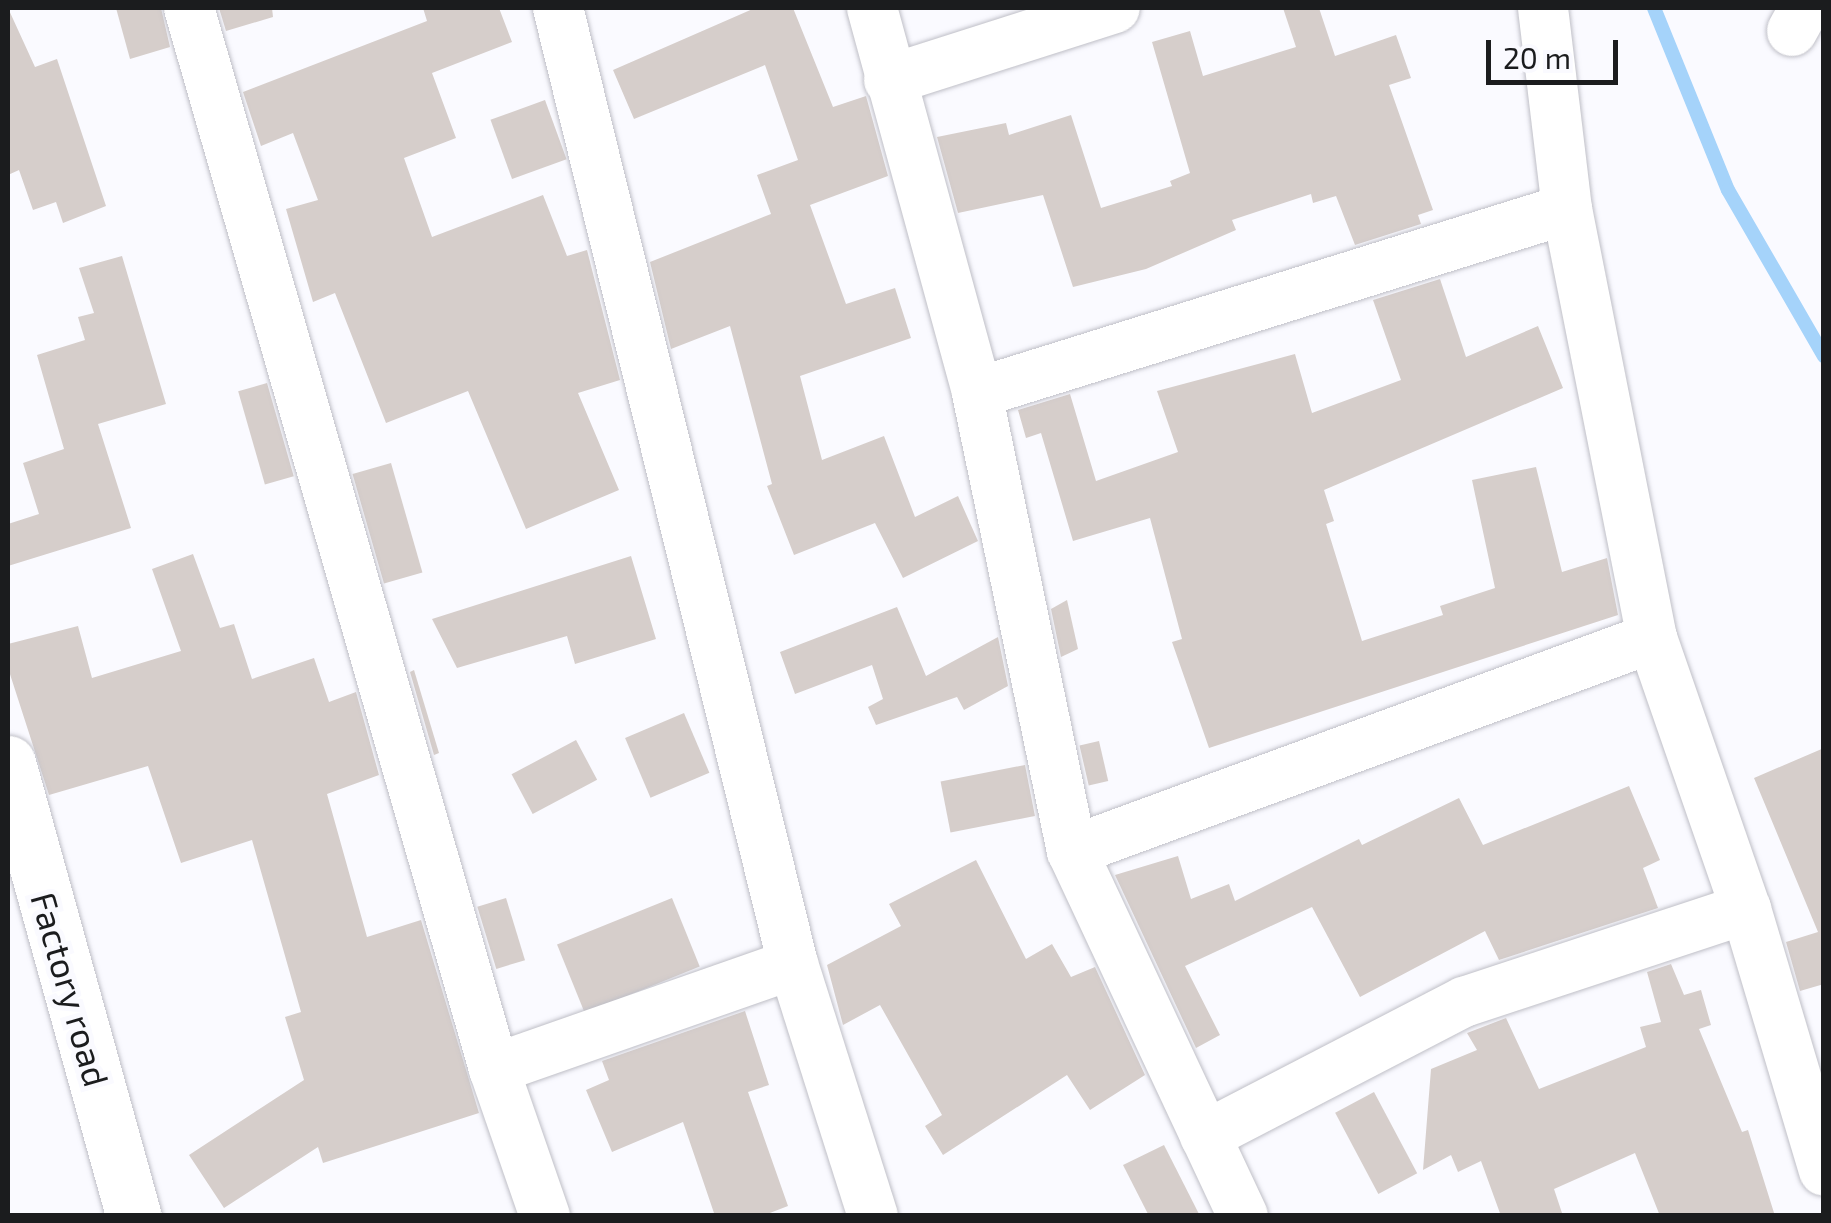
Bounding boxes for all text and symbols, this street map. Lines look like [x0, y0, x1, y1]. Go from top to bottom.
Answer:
scale bar [1491, 20, 1624, 82]
text: 20 m [1503, 39, 1571, 75]
street label: Factory road [23, 887, 119, 1091]

